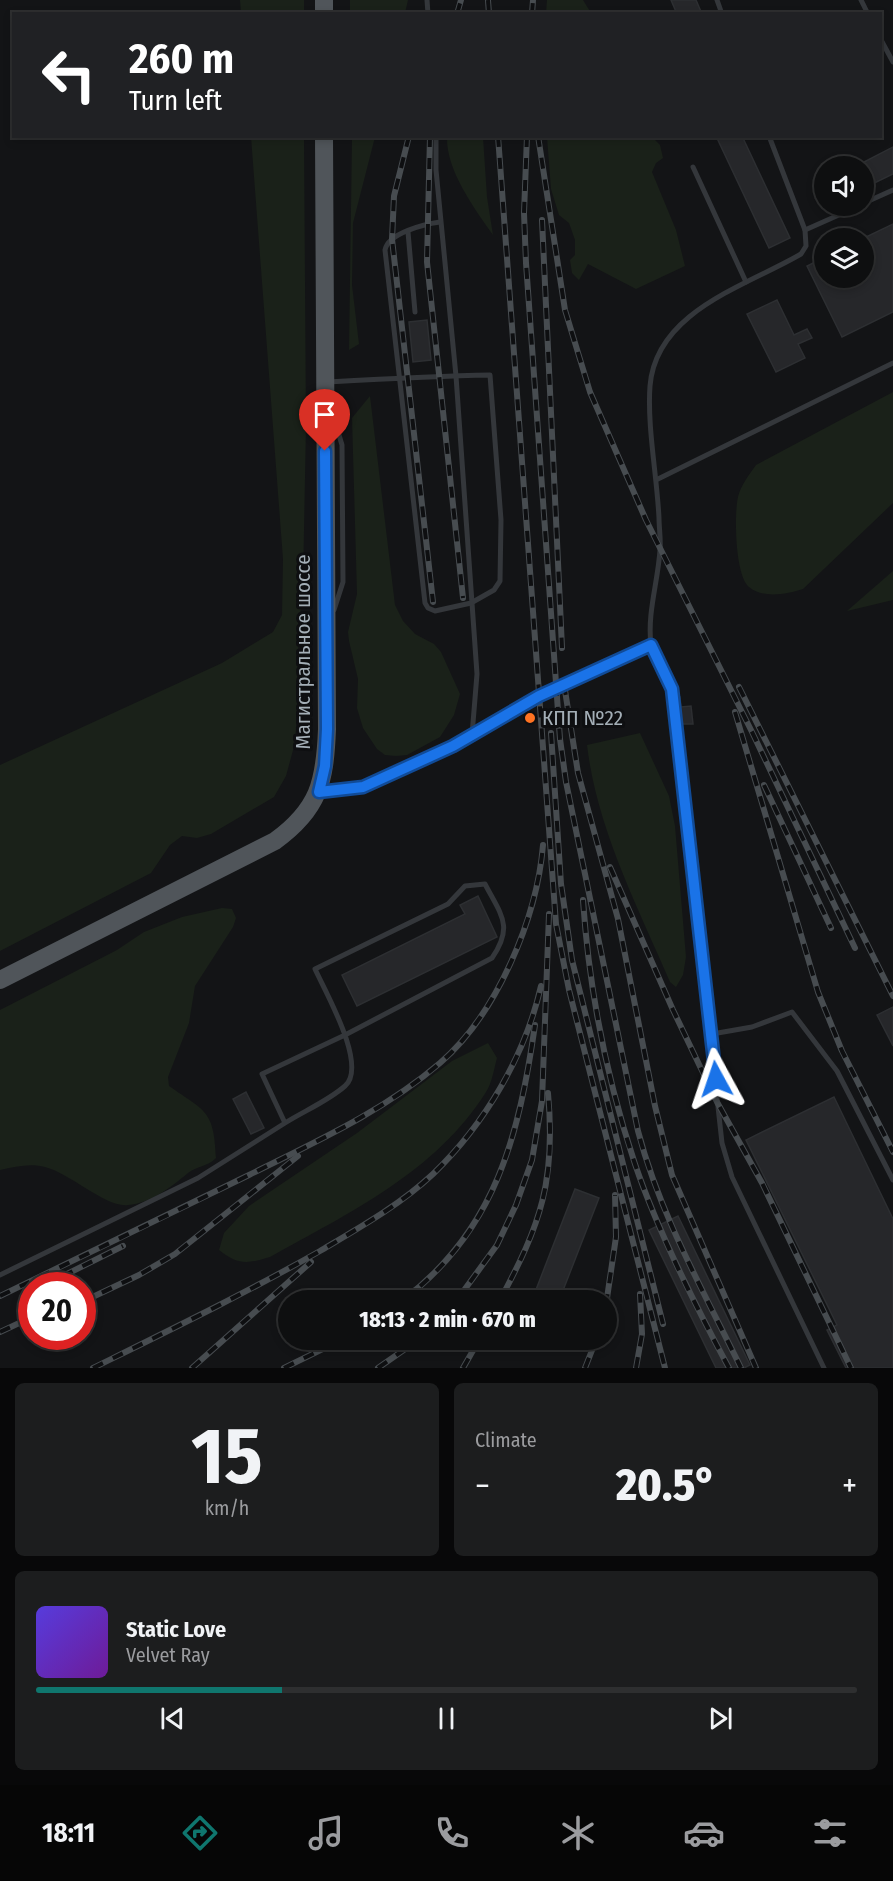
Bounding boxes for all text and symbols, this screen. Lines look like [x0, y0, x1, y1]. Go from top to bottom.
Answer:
text: 260 m [129, 34, 234, 84]
icon: left [30, 36, 108, 114]
text: Turn left [129, 85, 222, 117]
map controls [814, 156, 874, 288]
button: sound [814, 156, 874, 216]
button: layers [814, 228, 874, 288]
pin [299, 389, 350, 451]
icon: arrive [308, 398, 341, 431]
street label: Магистральное шоссе [290, 554, 316, 750]
place label: КПП №22 [542, 705, 623, 731]
marker: КПП №22 [523, 711, 537, 725]
position arrow [684, 1047, 748, 1111]
speed limit sign: 20 [18, 1272, 96, 1350]
text: 18:13 · 2 min · 670 m [359, 1306, 536, 1333]
text: 15 [191, 1410, 263, 1504]
text: Climate [475, 1428, 537, 1452]
text: 20.5° [616, 1458, 716, 1512]
text: − [475, 1466, 490, 1506]
text: + [842, 1466, 857, 1506]
text: km/h [205, 1496, 249, 1520]
text: Static Love [126, 1616, 226, 1643]
text: Velvet Ray [126, 1643, 210, 1667]
icon: previous [156, 1702, 189, 1735]
icon: pause [430, 1702, 463, 1735]
icon: next [704, 1702, 737, 1735]
icon: directions [179, 1812, 221, 1854]
icon: music [305, 1812, 347, 1854]
icon: phone [431, 1812, 473, 1854]
icon: climate [557, 1812, 599, 1854]
icon: car [683, 1812, 725, 1854]
icon: filters [809, 1812, 851, 1854]
text: 18:11 [42, 1817, 95, 1849]

